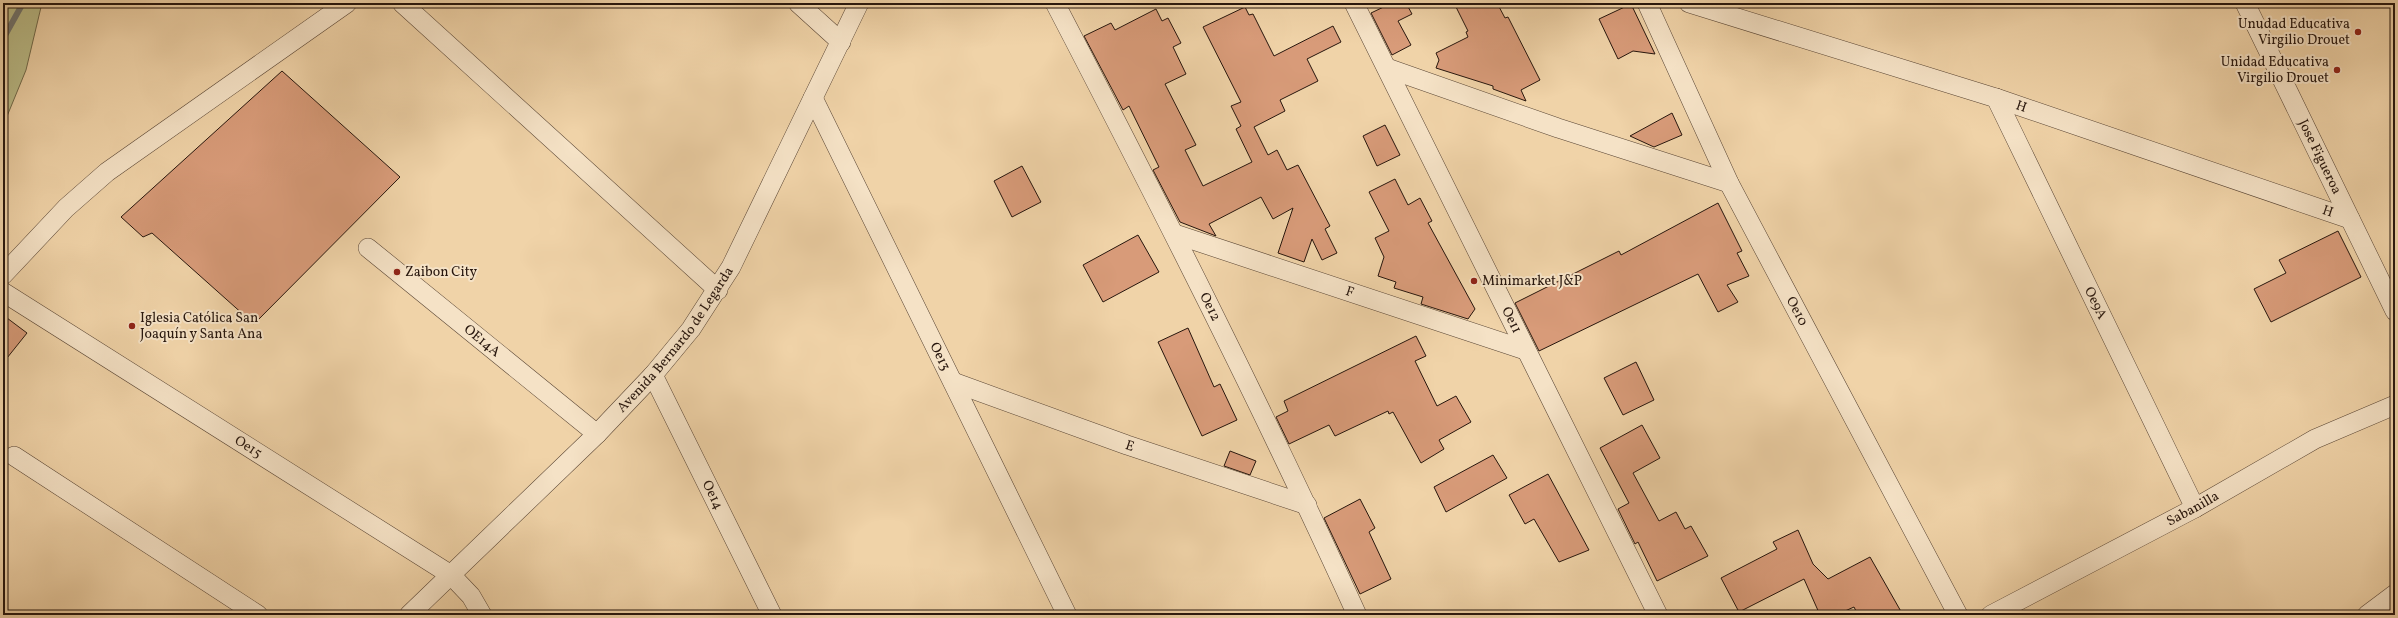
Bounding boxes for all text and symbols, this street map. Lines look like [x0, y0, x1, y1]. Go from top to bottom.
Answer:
place label: Unudad Educativa Virgilio Drouet [2238, 15, 2350, 50]
marker: Unudad Educativa Virgilio Drouet [2353, 27, 2363, 37]
place label: Unidad Educativa Virgilio Drouet [2221, 53, 2329, 88]
marker: Unidad Educativa Virgilio Drouet [2332, 65, 2342, 75]
street label: H [2013, 96, 2029, 117]
street label: Jose Figueroa [2294, 116, 2346, 197]
street label: H [2320, 201, 2336, 222]
place label: Zaibon City [405, 263, 478, 282]
street label: Avenida Bernardo de Legarda [613, 263, 738, 417]
marker: Zaibon City [392, 267, 402, 277]
place label: Minimarket J&P [1482, 272, 1582, 291]
marker: Minimarket J&P [1469, 276, 1479, 286]
street label: F [1343, 282, 1357, 302]
street label: Oe9A [2080, 284, 2112, 323]
street label: Oe12 [1195, 289, 1225, 324]
street label: Oe10 [1781, 293, 1813, 329]
street label: Oe11 [1497, 303, 1526, 337]
place label: Iglesia Católica San Joaquín y Santa Ana [140, 309, 262, 344]
street label: OE14A [460, 320, 505, 361]
marker: Iglesia Católica San Joaquín y Santa Ana [127, 321, 137, 331]
street label: Oe13 [925, 339, 955, 374]
street label: Oe15 [231, 431, 266, 463]
street label: E [1123, 436, 1137, 456]
street label: Oe14 [697, 477, 728, 513]
street label: Sabanilla [2163, 487, 2223, 531]

